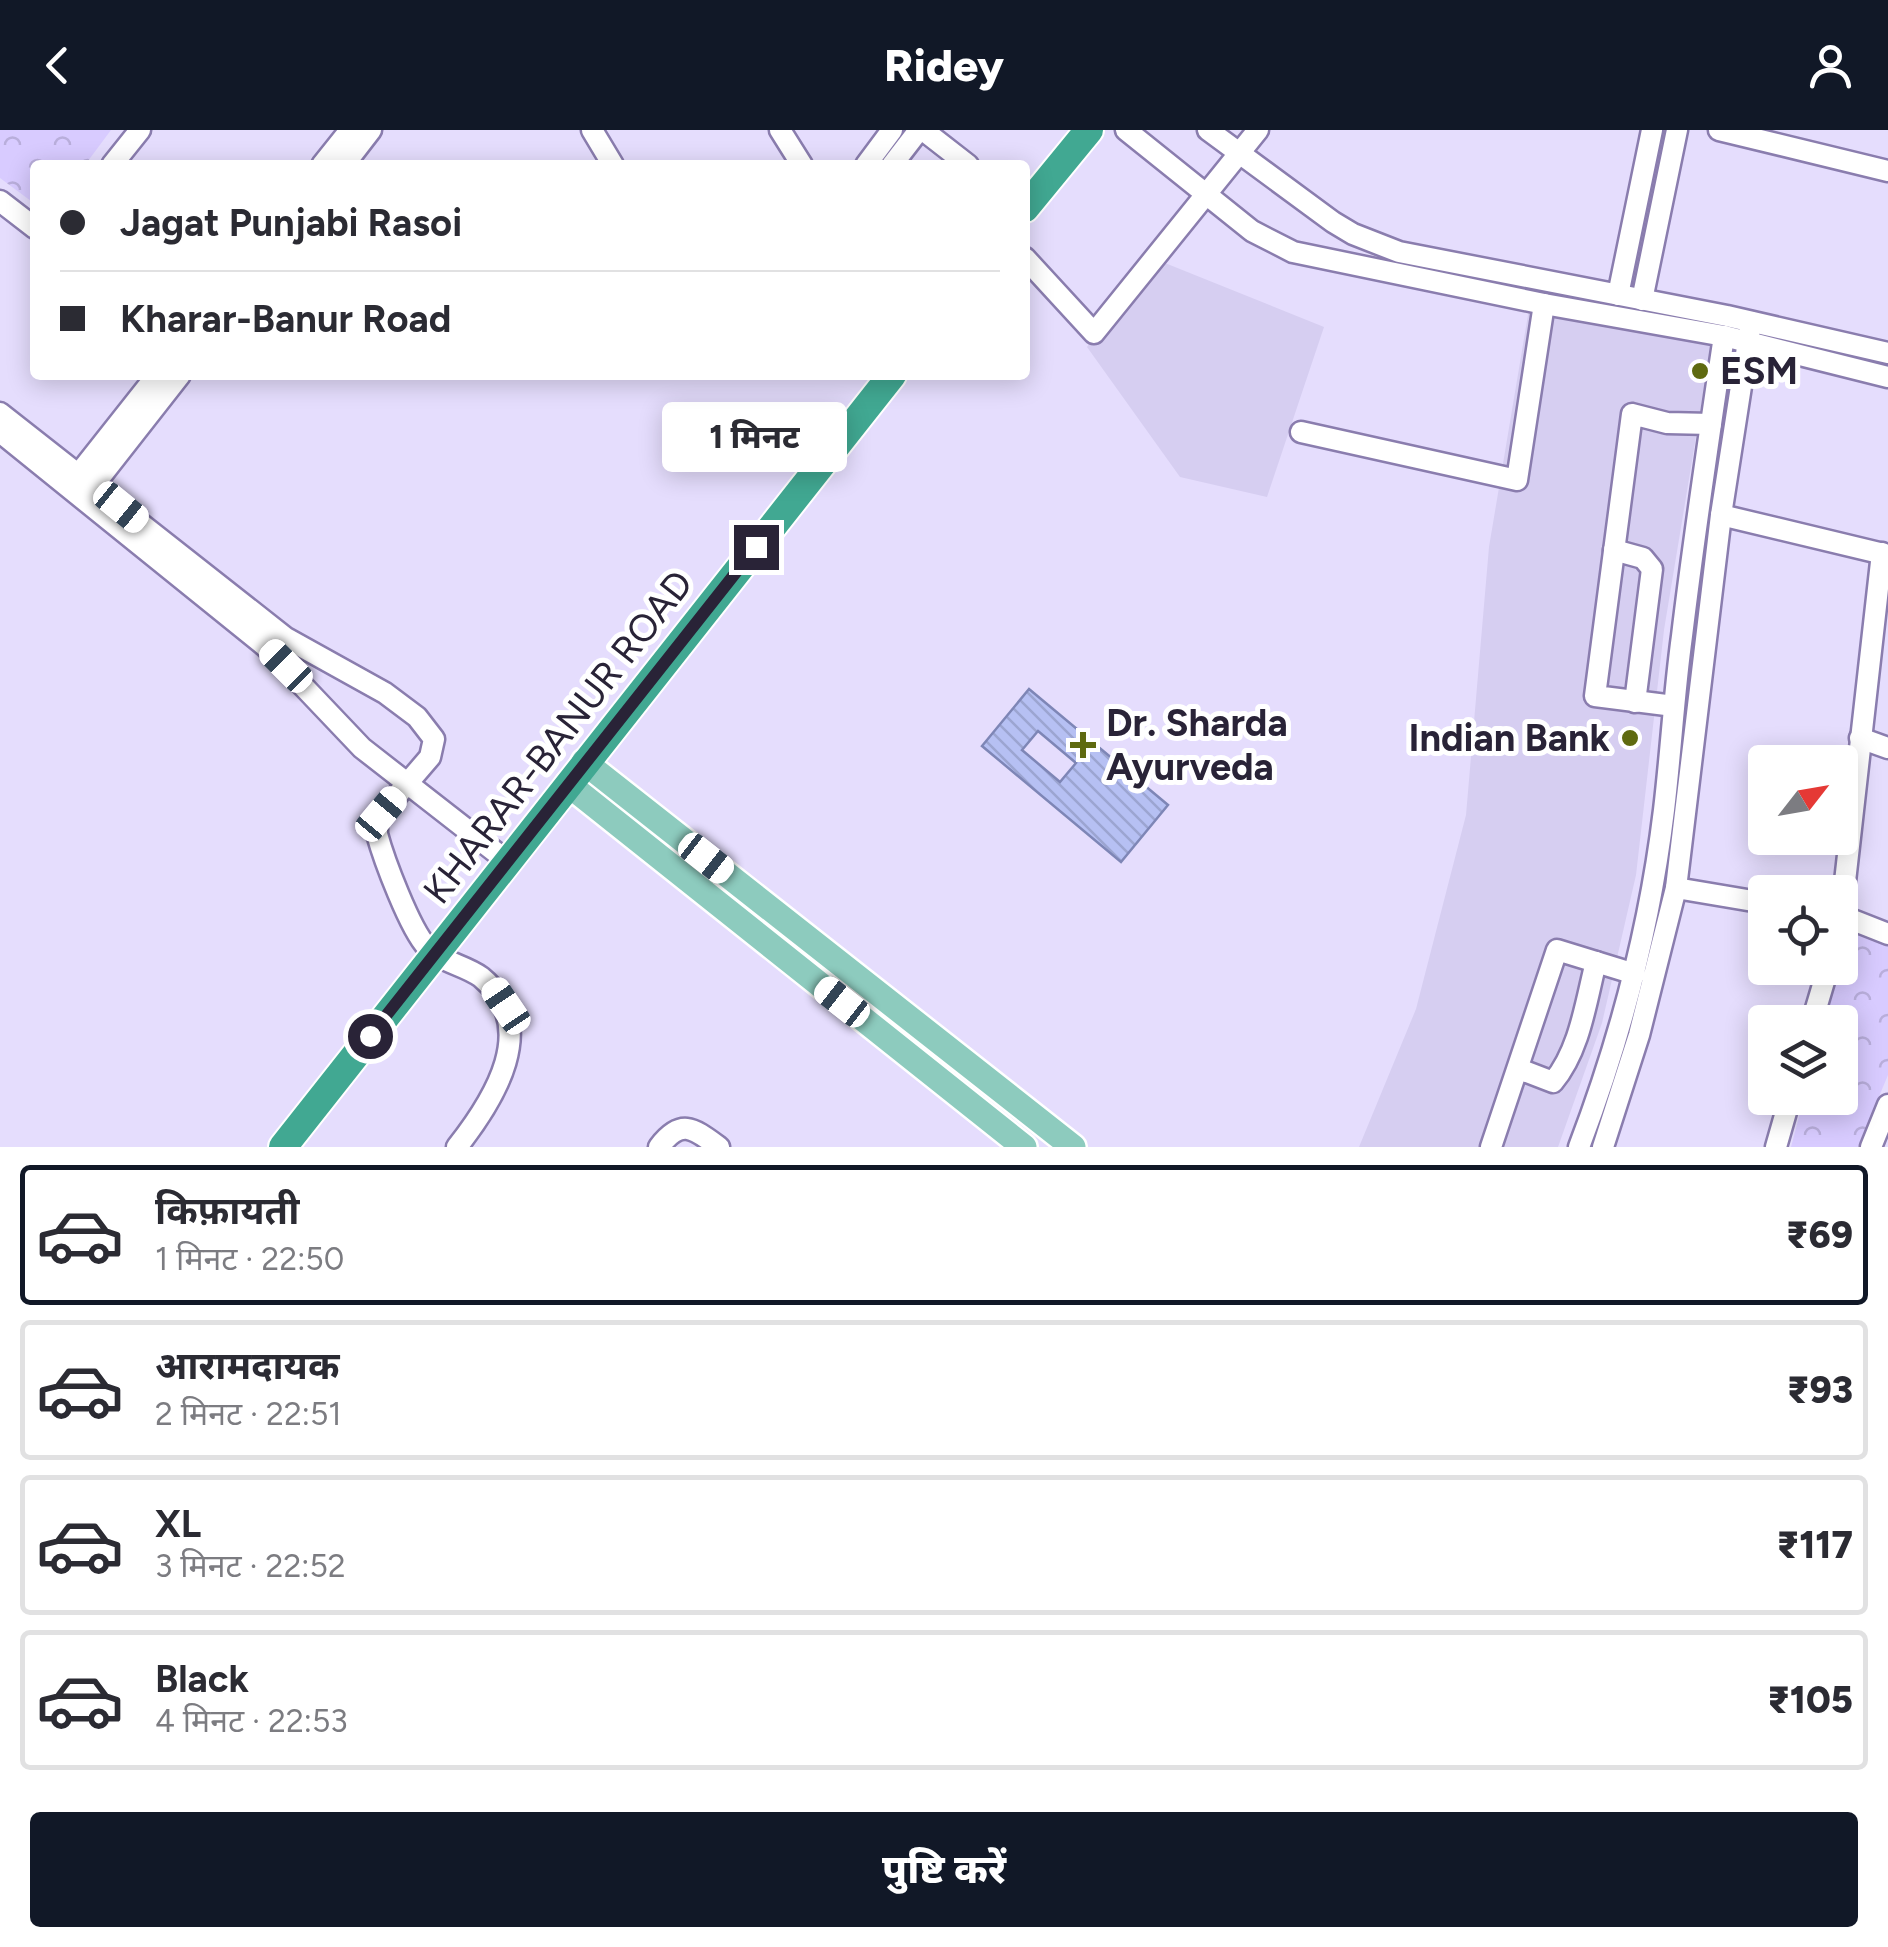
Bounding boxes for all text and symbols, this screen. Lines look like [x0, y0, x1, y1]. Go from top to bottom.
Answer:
icon: back [30, 38, 85, 93]
text: Ridey [884, 38, 1004, 92]
icon: person [1803, 38, 1858, 93]
text: Jagat Punjabi Rasoi [120, 200, 462, 246]
text: Kharar-Banur Road [120, 296, 451, 342]
place label: ESM [1720, 348, 1798, 394]
marker: ESM [1689, 360, 1711, 382]
callout: 1 मिनट [664, 402, 848, 472]
text: 1 मिनट [709, 418, 800, 456]
car [88, 476, 154, 538]
route end [734, 525, 779, 570]
street label: KHARAR-BANUR ROAD [414, 561, 702, 913]
car [254, 634, 318, 698]
place label: Dr. Sharda Ayurveda [1106, 700, 1288, 790]
place label: Indian Bank [1408, 715, 1611, 761]
marker: Indian Bank [1619, 727, 1641, 749]
marker: Dr. Sharda Ayurveda [1070, 732, 1096, 758]
north arrow [1748, 745, 1858, 855]
map controls [1748, 745, 1858, 1115]
car [350, 781, 412, 847]
car [673, 828, 739, 888]
button: locate [1748, 875, 1858, 985]
car [809, 972, 875, 1032]
car [477, 973, 535, 1039]
button: layers [1748, 1005, 1858, 1115]
route start [348, 1014, 393, 1059]
text: किफ़ायती [155, 1188, 299, 1234]
icon: car [35, 1190, 125, 1280]
text: ₹69 [1786, 1212, 1853, 1258]
text: 1 मिनट · 22:50 [155, 1240, 344, 1278]
text: आरामदायक [155, 1343, 339, 1389]
icon: car [35, 1345, 125, 1435]
text: ₹93 [1787, 1367, 1853, 1413]
text: 2 मिनट · 22:51 [155, 1395, 342, 1433]
icon: car [35, 1500, 125, 1590]
text: XL [155, 1501, 201, 1547]
text: ₹117 [1777, 1522, 1853, 1568]
text: 3 मिनट · 22:52 [155, 1547, 346, 1585]
icon: car [35, 1655, 125, 1745]
text: Black [155, 1656, 249, 1702]
text: ₹105 [1767, 1677, 1853, 1723]
text: 4 मिनट · 22:53 [155, 1702, 348, 1740]
button: पुष्टि करें [30, 1812, 1858, 1927]

